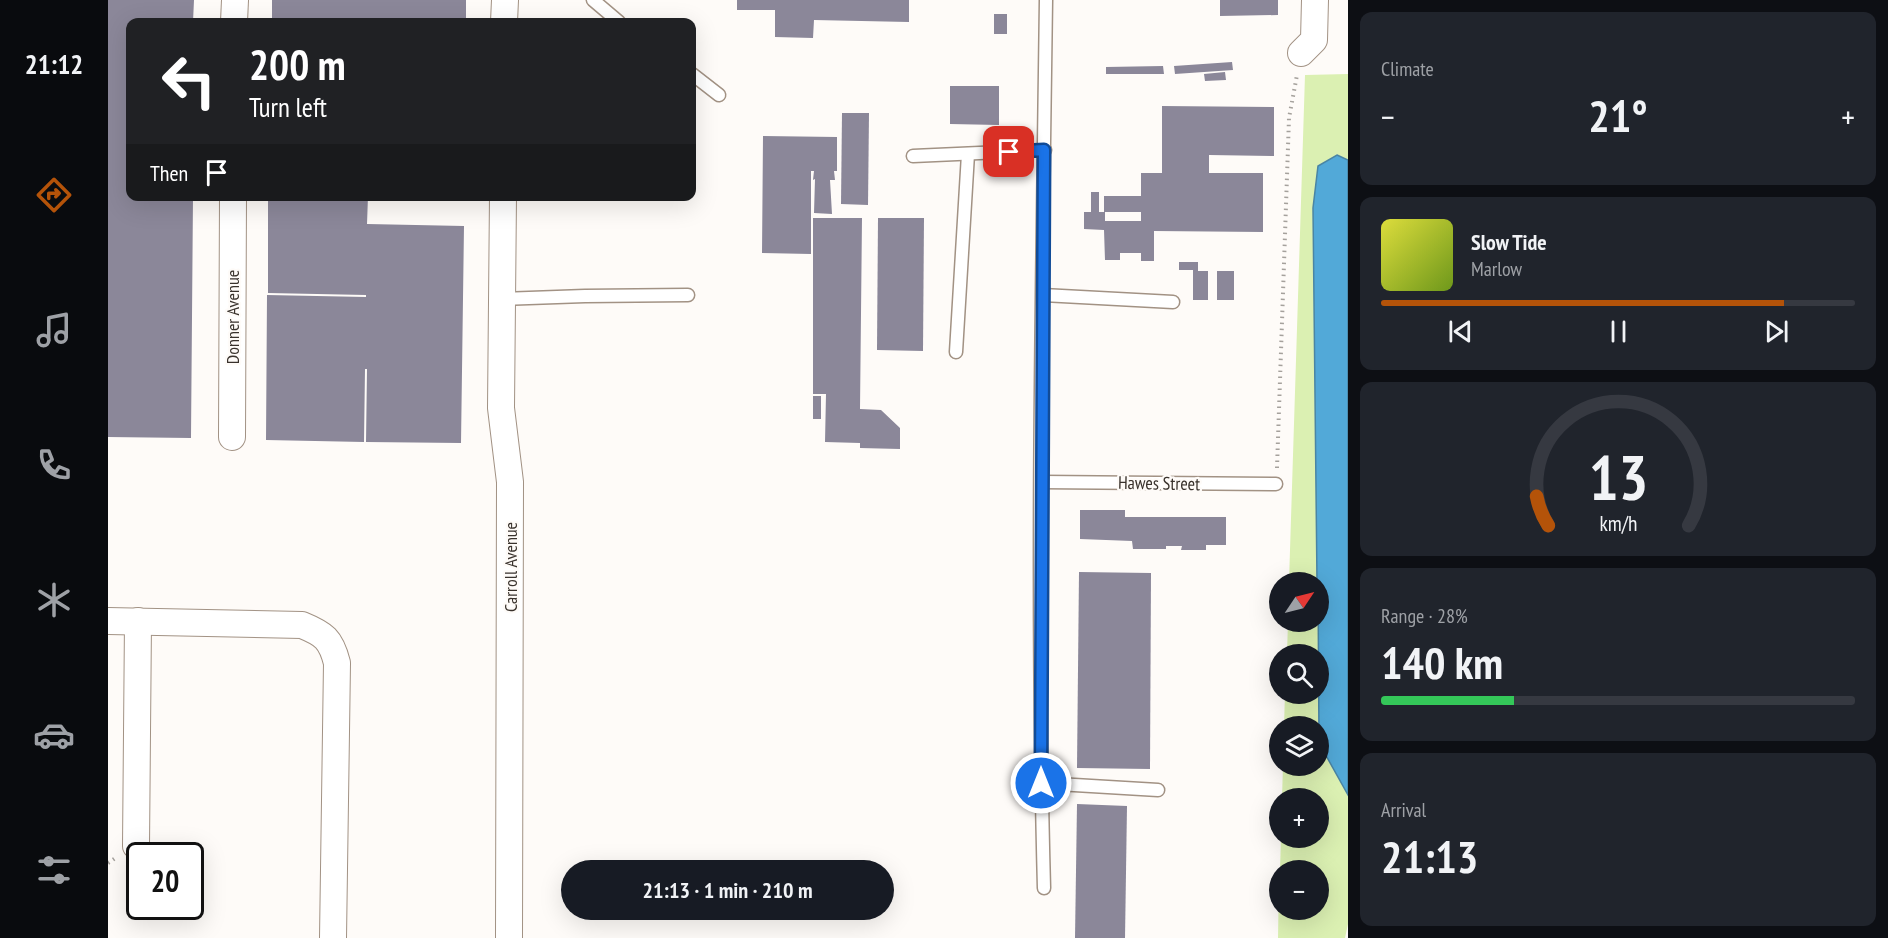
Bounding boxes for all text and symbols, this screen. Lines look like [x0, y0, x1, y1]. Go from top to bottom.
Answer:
text: 200 m [249, 37, 346, 92]
icon: left [150, 42, 228, 120]
text: 21:12 [25, 47, 83, 81]
text: Climate [1381, 56, 1434, 82]
text: 21° [1588, 86, 1648, 144]
text: Turn left [249, 90, 327, 124]
text: − [1381, 95, 1395, 138]
text: + [1841, 95, 1855, 138]
pin [983, 126, 1034, 177]
icon: arrive [992, 135, 1025, 168]
icon: arrive [200, 156, 233, 189]
text: Then [150, 159, 188, 187]
icon: directions [33, 174, 75, 216]
text: Slow Tide [1471, 228, 1547, 256]
text: Marlow [1471, 256, 1522, 282]
street label: Donner Avenue [221, 270, 244, 364]
icon: music [33, 309, 75, 351]
icon: previous [1444, 315, 1477, 348]
icon: pause [1602, 315, 1635, 348]
icon: next [1760, 315, 1793, 348]
text: 13 [1588, 436, 1648, 517]
icon: phone [33, 444, 75, 486]
street label: Hawes Street [1118, 471, 1200, 495]
text: km/h [1599, 509, 1637, 537]
street label: Carroll Avenue [499, 522, 522, 612]
north arrow [1269, 572, 1329, 632]
map controls [1269, 572, 1329, 920]
icon: climate [33, 579, 75, 621]
text: Range · 28% [1381, 603, 1468, 629]
text: 140 km [1381, 633, 1503, 691]
button: search [1269, 644, 1329, 704]
icon: car [33, 714, 75, 756]
button: layers [1269, 716, 1329, 776]
position arrow [1009, 751, 1073, 815]
button: + [1269, 788, 1329, 848]
text: Arrival [1381, 797, 1426, 823]
text: 21:13 [1381, 827, 1478, 885]
speed limit sign: 20 [126, 842, 204, 920]
icon: filters [33, 849, 75, 891]
button: − [1269, 860, 1329, 920]
text: 21:13 · 1 min · 210 m [642, 876, 813, 904]

